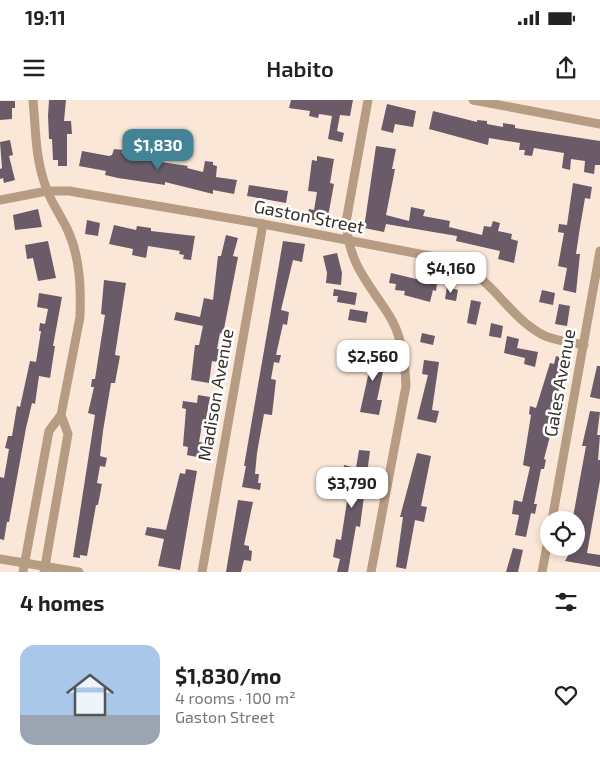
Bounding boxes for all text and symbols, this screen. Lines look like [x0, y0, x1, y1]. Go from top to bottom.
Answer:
text: 19:11 [25, 6, 66, 29]
icon: menu [20, 54, 48, 82]
icon: share [552, 54, 580, 82]
text: Habito [266, 55, 334, 81]
pin: $1,830 [117, 128, 199, 171]
text: $1,830 [133, 135, 183, 154]
street label: Gaston Street [252, 195, 366, 238]
pin: $4,160 [410, 252, 492, 294]
text: $4,160 [426, 258, 476, 277]
street label: Madison Avenue [193, 327, 237, 463]
street label: Gales Avenue [539, 327, 579, 439]
pin: $2,560 [332, 340, 414, 382]
text: $2,560 [348, 346, 398, 365]
pin: $3,790 [311, 466, 393, 509]
text: $3,790 [327, 473, 377, 492]
map controls [540, 511, 585, 556]
button: locate [540, 511, 585, 556]
icon: filters [552, 588, 580, 616]
text: 4 homes [20, 590, 104, 615]
text: $1,830/mo [175, 663, 281, 688]
icon: home [60, 665, 120, 725]
icon: heart [552, 681, 580, 709]
text: 4 rooms · 100 m² [175, 688, 296, 707]
text: Gaston Street [175, 707, 274, 726]

